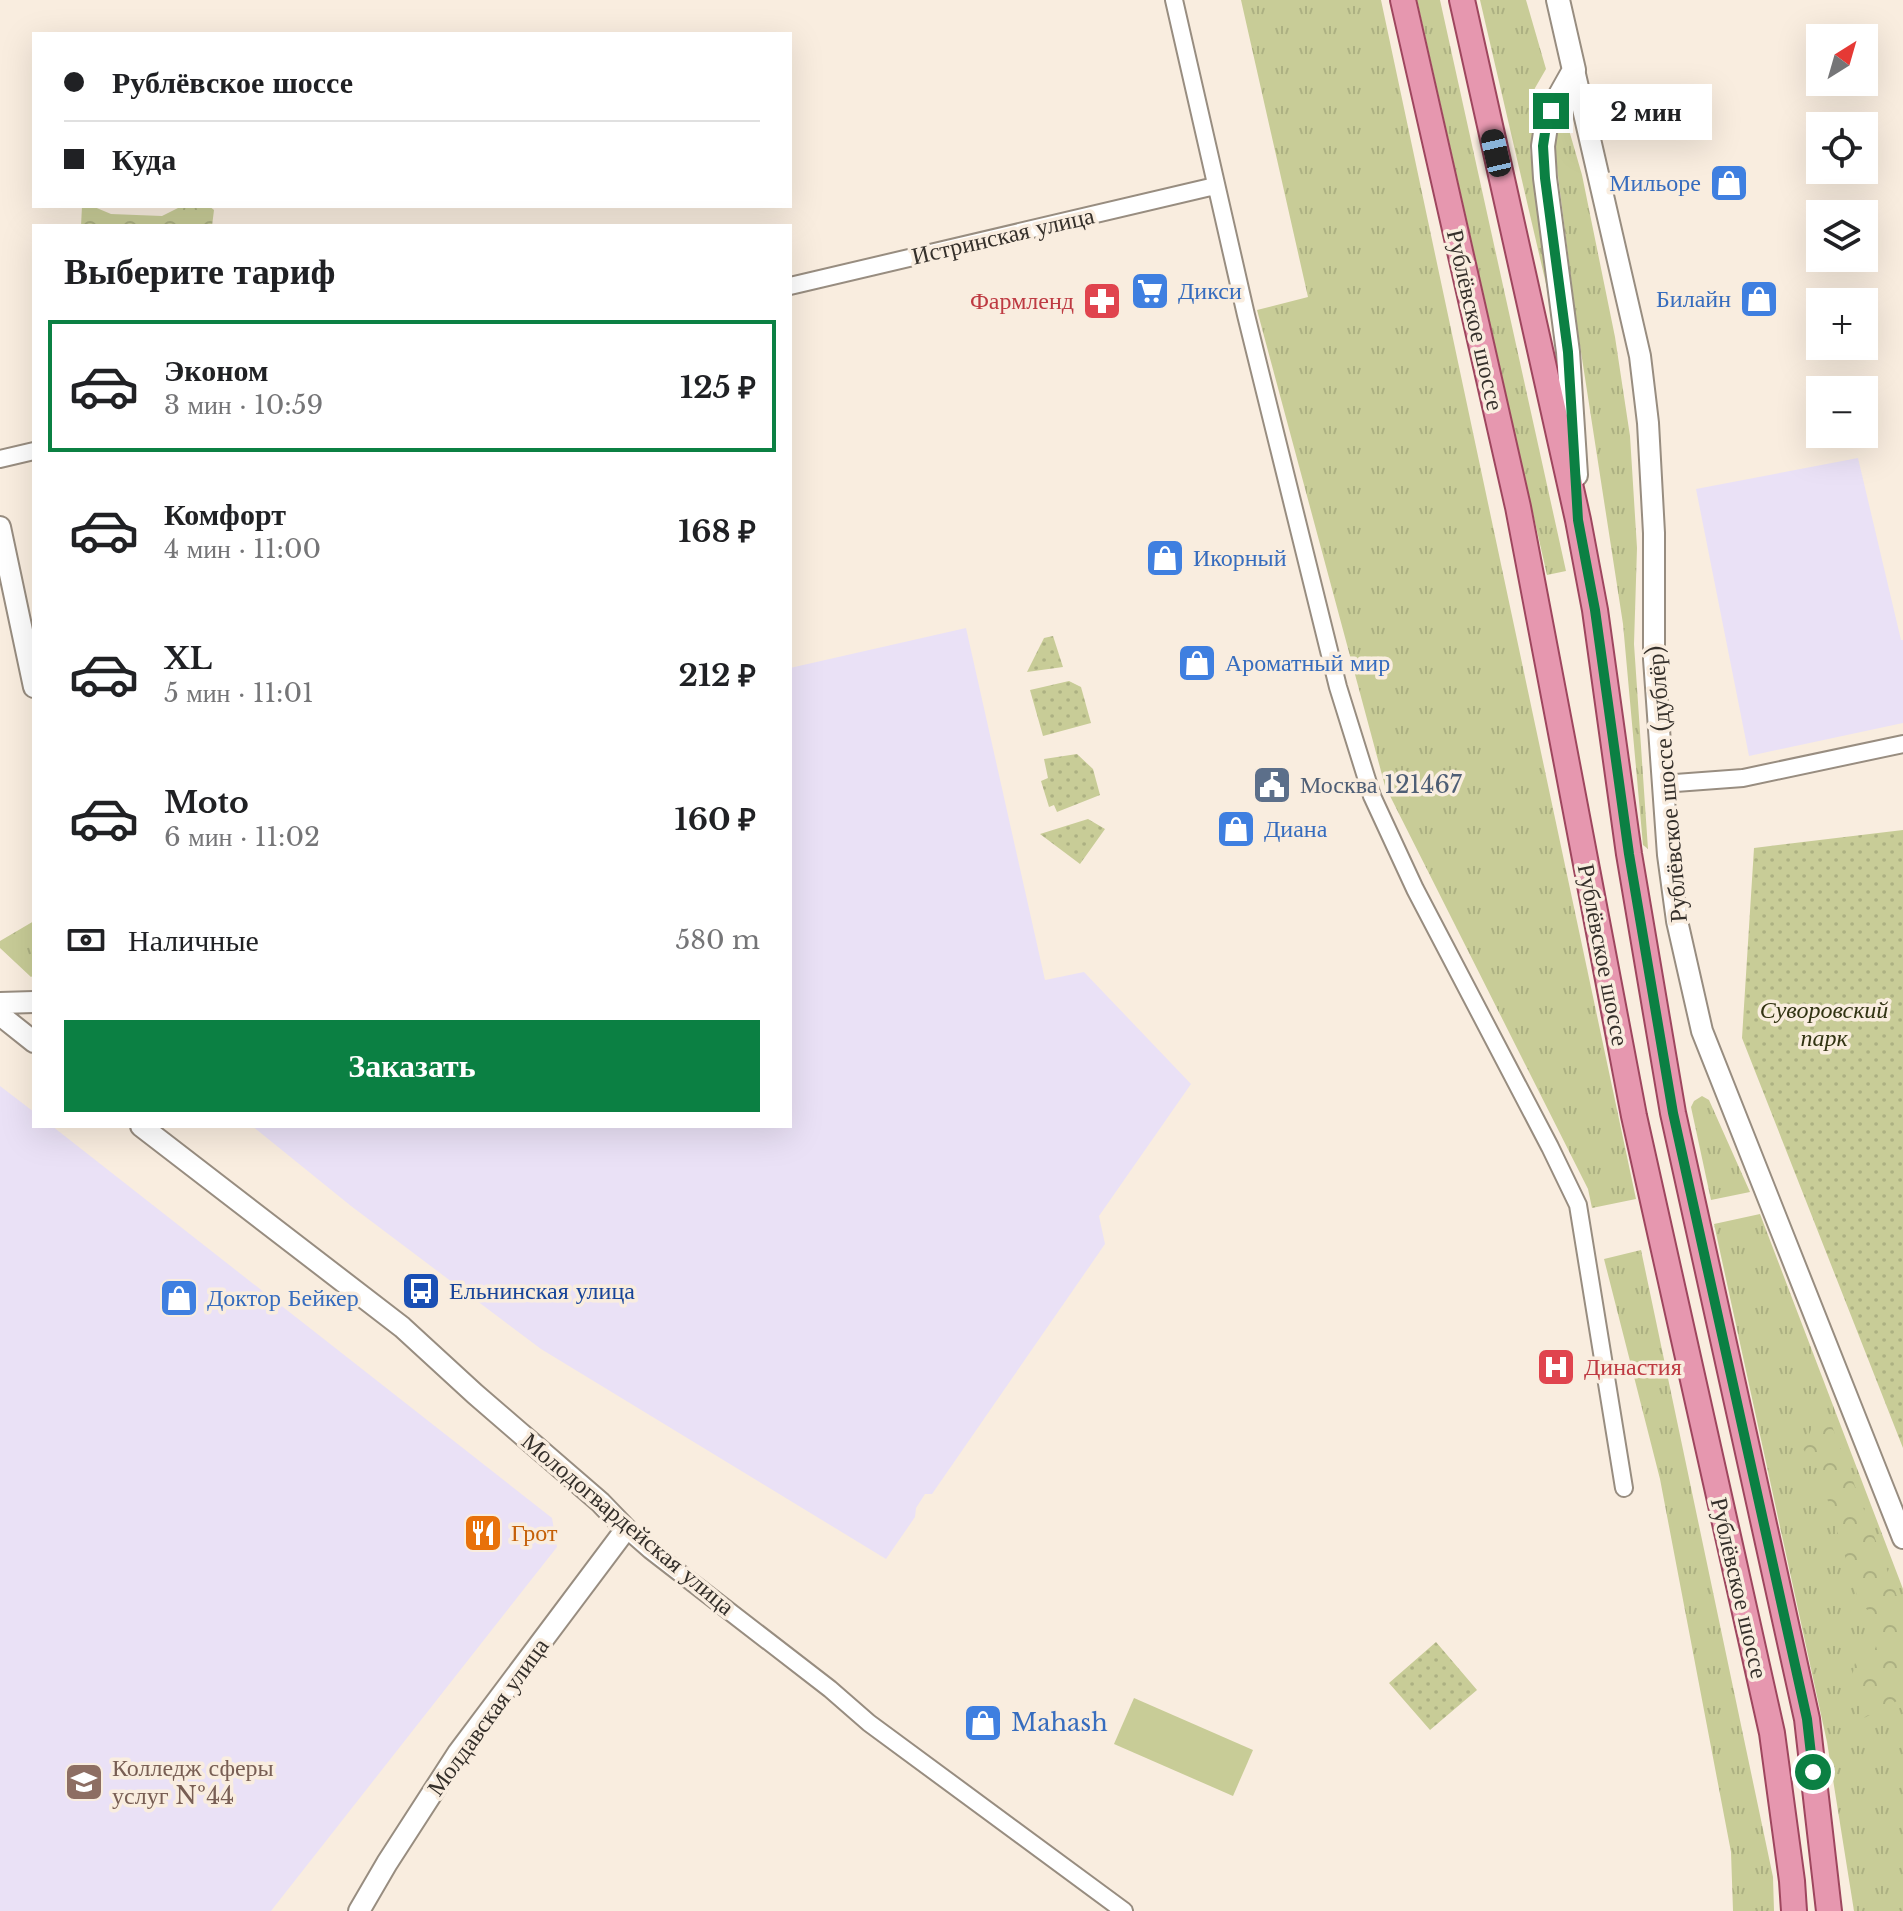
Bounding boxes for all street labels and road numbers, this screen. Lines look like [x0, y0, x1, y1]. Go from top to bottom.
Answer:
street label: Истринская улица [909, 200, 1097, 271]
street label: Рублёвское шоссе [1441, 227, 1510, 413]
street label: Рублёвское шоссе (дублёр) [1640, 644, 1693, 924]
street label: Рублёвское шоссе [1572, 861, 1635, 1048]
street label: Молодогвардейская улица [516, 1426, 741, 1621]
street label: Рублёвское шоссе [1705, 1495, 1774, 1681]
street label: Молдавская улица [421, 1632, 555, 1801]

